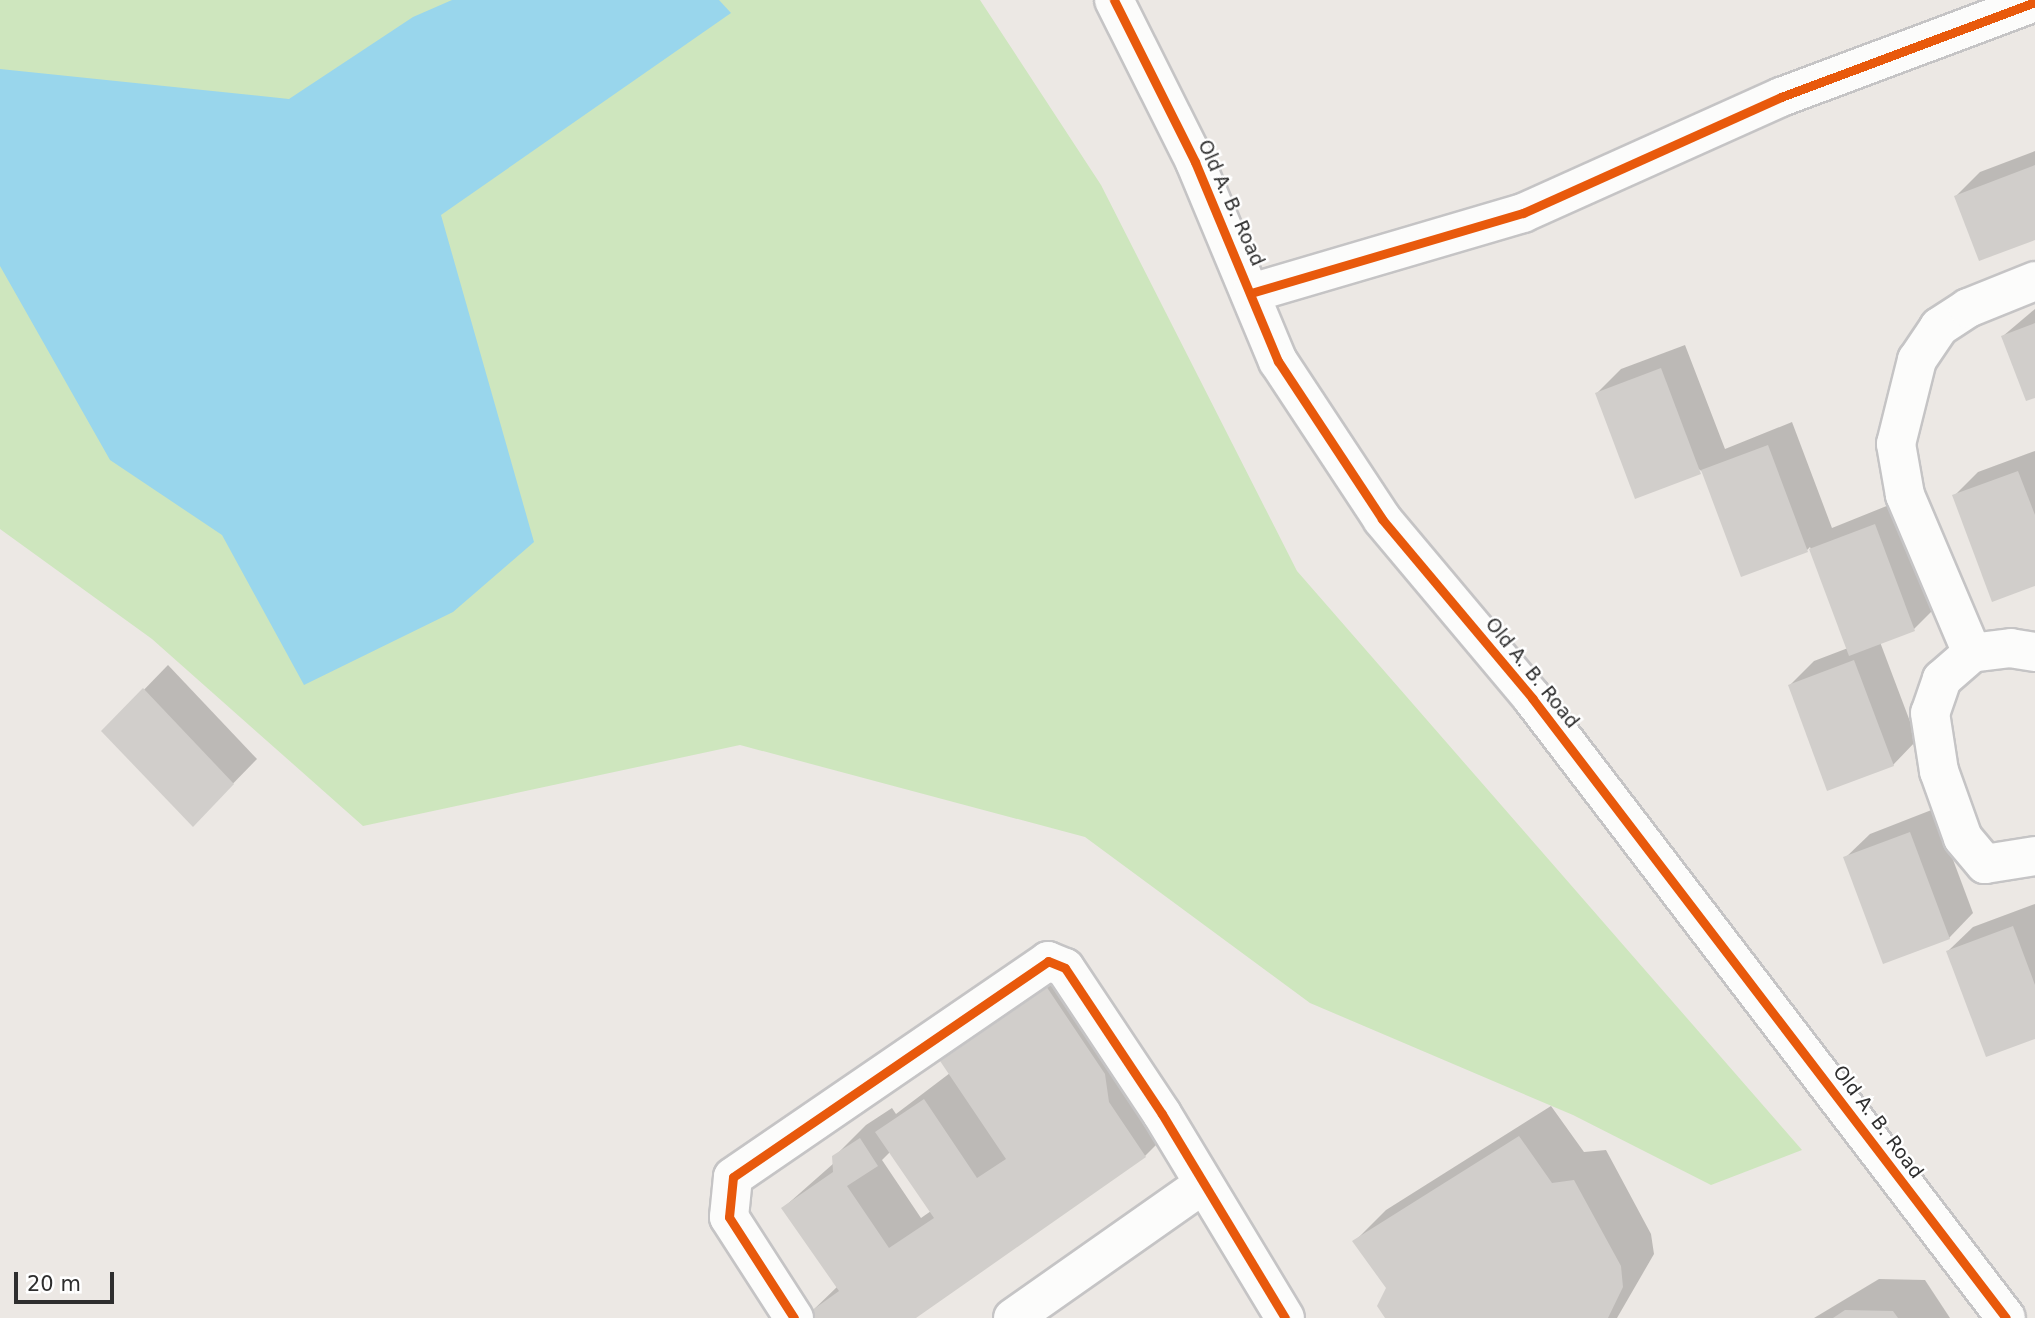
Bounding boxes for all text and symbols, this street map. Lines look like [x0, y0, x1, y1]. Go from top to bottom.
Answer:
street label: Old A. B. Road [1193, 136, 1269, 270]
street label: Old A. B. Road [1480, 613, 1584, 733]
street label: Old A. B. Road [1828, 1061, 1928, 1183]
scale bar [18, 1258, 117, 1302]
text: 20 m [27, 1272, 81, 1296]

